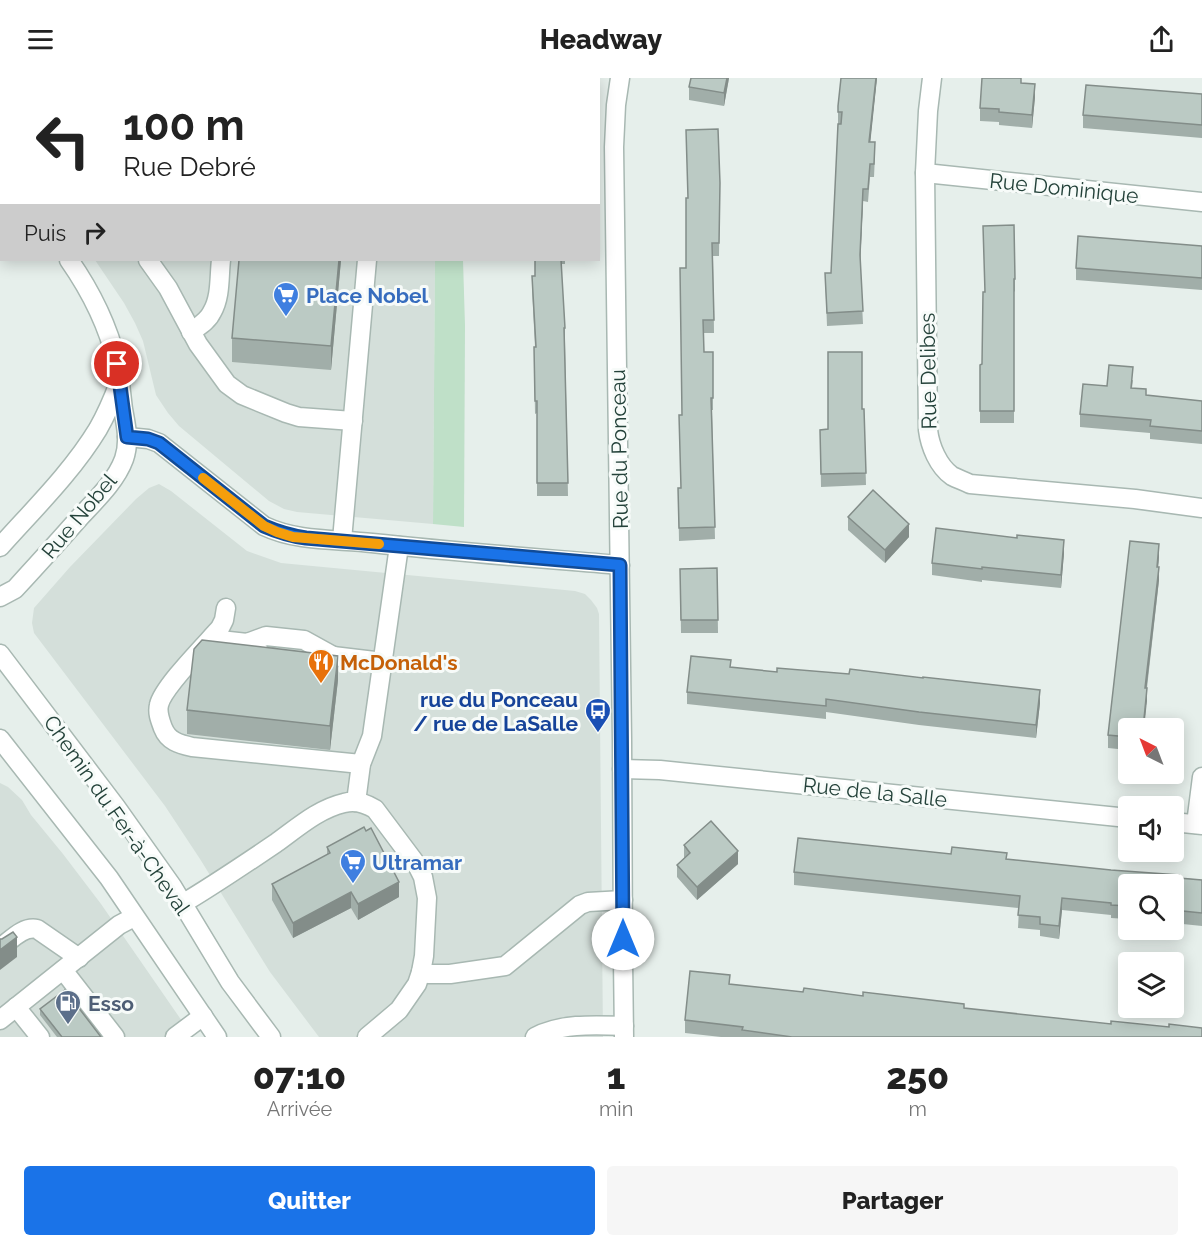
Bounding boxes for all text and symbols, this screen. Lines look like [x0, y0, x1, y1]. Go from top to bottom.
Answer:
icon: menu [24, 23, 57, 56]
icon: share [1145, 23, 1178, 56]
text: Headway [540, 24, 662, 55]
text: 100 m [123, 101, 245, 150]
icon: left [24, 102, 102, 180]
text: Rue Debré [123, 151, 256, 182]
street label: Rue Dominique [988, 168, 1140, 208]
icon: right [78, 216, 111, 249]
text: Puis [24, 220, 66, 246]
supermarket icon: Place Nobel [271, 280, 301, 318]
place label: Place Nobel [306, 283, 429, 308]
street label: Rue Delibes [914, 312, 942, 430]
pin [91, 338, 142, 389]
icon: arrive [100, 347, 133, 380]
street label: Rue du Ponceau [605, 369, 633, 529]
street label: Rue Nobel [36, 468, 122, 564]
restaurant icon: McDonald's [306, 647, 336, 685]
place label: McDonald's [340, 650, 458, 675]
place label: rue du Ponceau / rue de LaSalle [413, 687, 578, 736]
bus stop icon: rue du Ponceau / rue de LaSalle [583, 696, 613, 734]
street label: Chemin du Fer-à-Cheval [39, 710, 196, 920]
north arrow [1118, 718, 1184, 784]
map controls [1118, 718, 1184, 1018]
street label: Rue de la Salle [802, 772, 948, 812]
button: sound [1118, 796, 1184, 862]
supermarket icon: Ultramar [338, 847, 368, 885]
place label: Ultramar [372, 850, 462, 875]
button: search [1118, 874, 1184, 940]
position arrow [591, 907, 655, 971]
button: layers [1118, 952, 1184, 1018]
fuel station icon: Esso [53, 988, 83, 1026]
place label: Esso [88, 991, 134, 1016]
text: 07:10 [253, 1055, 346, 1097]
text: 1 [607, 1055, 626, 1097]
text: 250 [886, 1055, 949, 1097]
text: Arrivée [267, 1097, 332, 1121]
text: min [599, 1097, 633, 1121]
text: m [908, 1097, 927, 1121]
button: Quitter [24, 1166, 595, 1235]
button: Partager [607, 1166, 1178, 1235]

